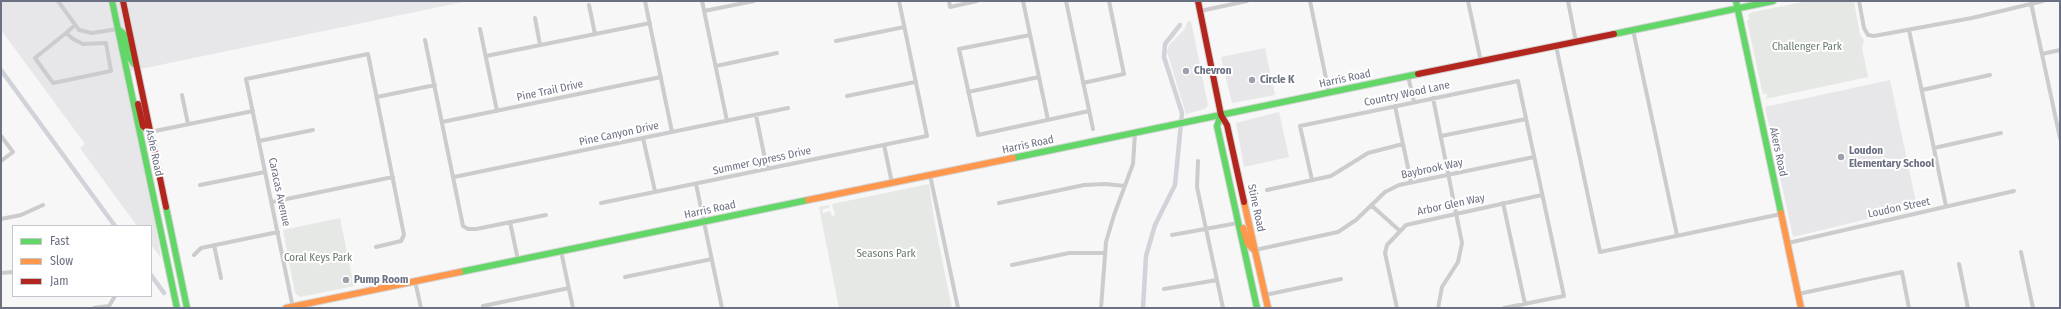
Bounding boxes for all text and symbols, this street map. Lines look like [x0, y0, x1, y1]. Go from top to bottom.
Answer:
park label: Challenger Park [1772, 40, 1842, 54]
place label: Chevron [1194, 64, 1231, 78]
marker: Chevron [1181, 66, 1191, 76]
street label: Harris Road [1318, 67, 1372, 91]
place label: Circle K [1260, 73, 1294, 87]
marker: Circle K [1247, 75, 1257, 85]
street label: Pine Trail Drive [516, 78, 584, 104]
street label: Country Wood Lane [1363, 78, 1451, 110]
street label: Pine Canyon Drive [578, 119, 660, 149]
street label: Akers Road [1766, 126, 1790, 178]
street label: Ashe Road [143, 129, 165, 177]
street label: Harris Road [1001, 133, 1055, 157]
street label: Summer Cypress Drive [712, 144, 812, 178]
place label: Loudon Elementary School [1849, 144, 1934, 170]
marker: Loudon Elementary School [1836, 152, 1846, 162]
street label: Caracas Avenue [265, 156, 293, 228]
street label: Baybrook Way [1400, 156, 1464, 182]
street label: Stine Road [1245, 183, 1267, 233]
street label: Arbor Glen Way [1416, 191, 1486, 219]
street label: Loudon Street [1867, 195, 1931, 221]
street label: Harris Road [683, 198, 737, 222]
legend [12, 225, 152, 297]
text: Fast [50, 234, 69, 248]
park label: Seasons Park [856, 247, 916, 261]
park label: Coral Keys Park [284, 251, 352, 265]
text: Slow [50, 254, 73, 268]
place label: Pump Room [354, 273, 408, 287]
text: Jam [50, 274, 68, 288]
marker: Pump Room [341, 275, 351, 285]

